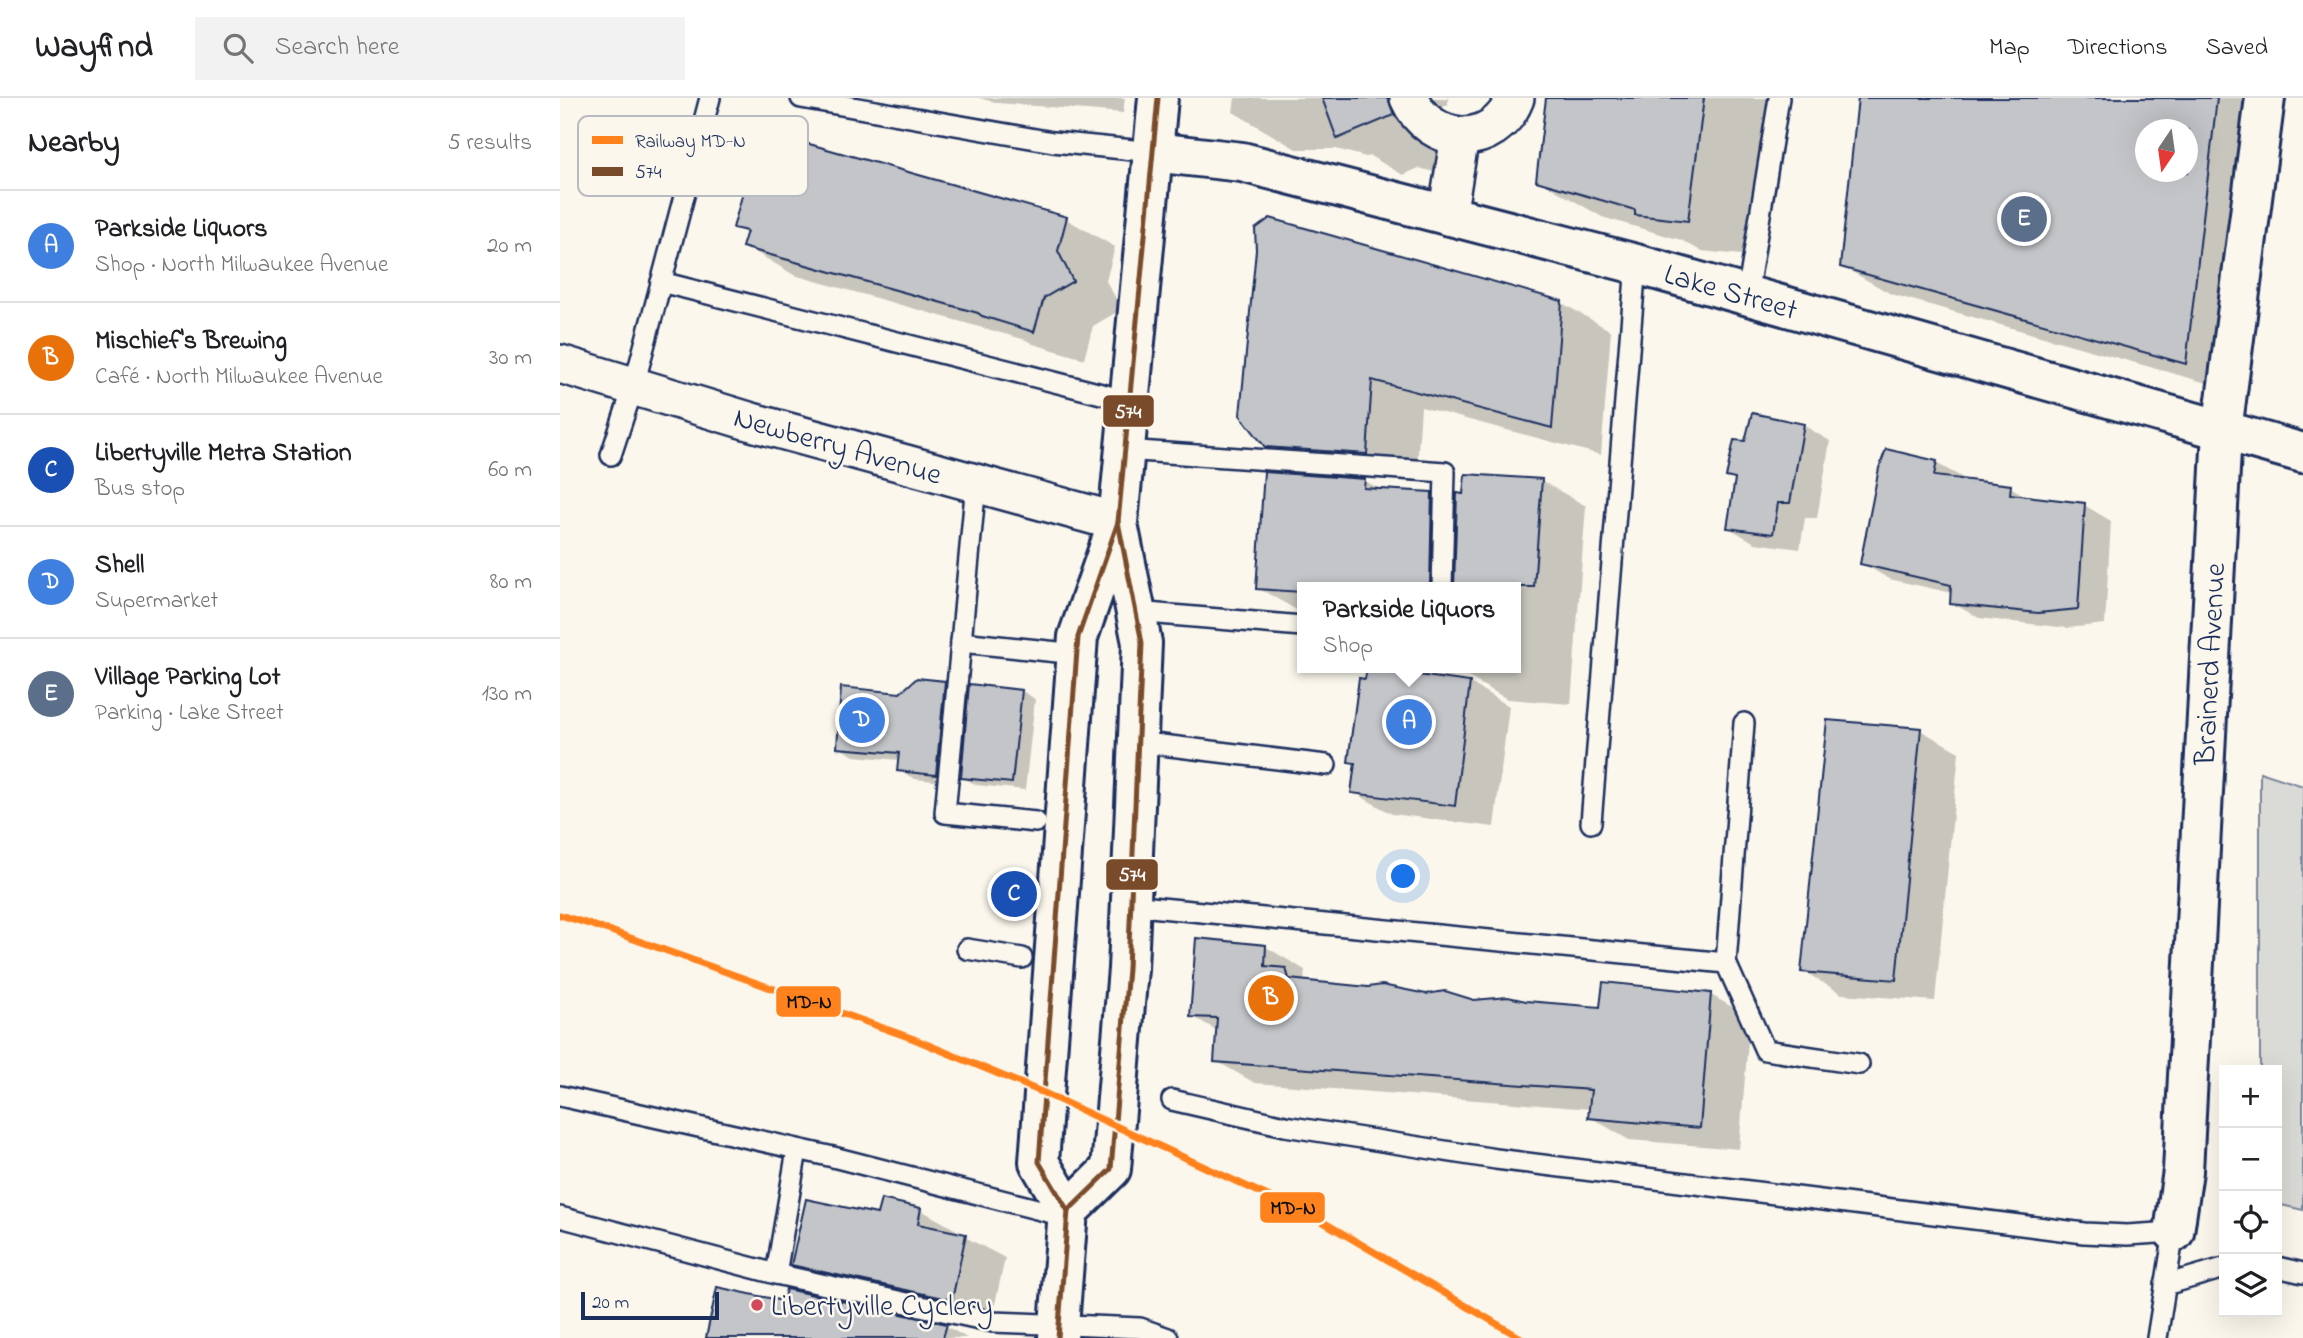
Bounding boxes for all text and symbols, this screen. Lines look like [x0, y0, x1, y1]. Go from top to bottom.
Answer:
search box [195, 17, 685, 80]
text: Wayfind [35, 24, 153, 72]
icon: search [219, 29, 257, 67]
text: Search here [275, 29, 399, 67]
text: Map [1989, 31, 2030, 66]
text: Directions [2068, 31, 2167, 66]
text: Saved [2205, 31, 2268, 66]
legend [578, 116, 808, 196]
north arrow [2135, 119, 2198, 182]
text: Nearby [28, 122, 120, 166]
text: 5 results [448, 127, 532, 160]
text: Railway MD-N [635, 129, 746, 157]
text: 574 [635, 160, 662, 187]
pin: E [2001, 193, 2047, 245]
text: Parkside Liquors [95, 211, 267, 249]
text: A [44, 230, 58, 263]
text: 20 m [487, 230, 532, 263]
text: Shop · North Milwaukee Avenue [95, 249, 388, 282]
street label: Lake Street [1658, 254, 1802, 334]
text: Mischief's Brewing [95, 323, 287, 361]
text: B [43, 342, 59, 375]
text: 30 m [489, 342, 532, 375]
text: Café · North Milwaukee Avenue [95, 361, 383, 394]
line badge: 574 [1102, 394, 1155, 428]
street label: Newberry Avenue [728, 397, 947, 499]
text: 574 [1115, 400, 1141, 427]
text: Libertyville Metra Station [95, 435, 352, 473]
text: C [45, 454, 57, 487]
text: 60 m [488, 454, 532, 487]
text: Bus stop [95, 473, 185, 506]
text: Shell [95, 547, 144, 585]
street label: Brainerd Avenue [2185, 561, 2239, 768]
text: D [43, 566, 59, 599]
text: 80 m [490, 566, 532, 599]
popup [1297, 582, 1521, 673]
text: Supermarket [95, 585, 218, 618]
text: Parkside Liquors [1323, 592, 1495, 630]
text: Shop [1323, 630, 1373, 663]
text: Village Parking Lot [95, 659, 280, 697]
text: E [44, 678, 58, 711]
text: 130 m [482, 678, 532, 711]
pin: D [839, 694, 885, 746]
pin: A [1386, 696, 1432, 748]
text: Parking · Lake Street [95, 697, 284, 730]
line badge: 574 [1105, 858, 1159, 891]
your location [1386, 859, 1420, 893]
text: 574 [1119, 863, 1145, 890]
pin: C [991, 868, 1037, 920]
pin: B [1248, 972, 1294, 1024]
line badge: MD-N [775, 985, 842, 1018]
text: MD-N [786, 990, 832, 1017]
map controls [2219, 1065, 2282, 1317]
button: + [2219, 1065, 2282, 1128]
button: − [2219, 1128, 2282, 1191]
line badge: MD-N [1259, 1191, 1326, 1224]
button: locate [2219, 1191, 2282, 1254]
text: MD-N [1270, 1196, 1316, 1223]
button: layers [2219, 1254, 2282, 1317]
place label: Libertyville Cyclery [771, 1286, 993, 1330]
scale bar [581, 1289, 719, 1321]
text: 20 m [592, 1290, 629, 1317]
marker: Libertyville Cyclery [749, 1297, 765, 1313]

